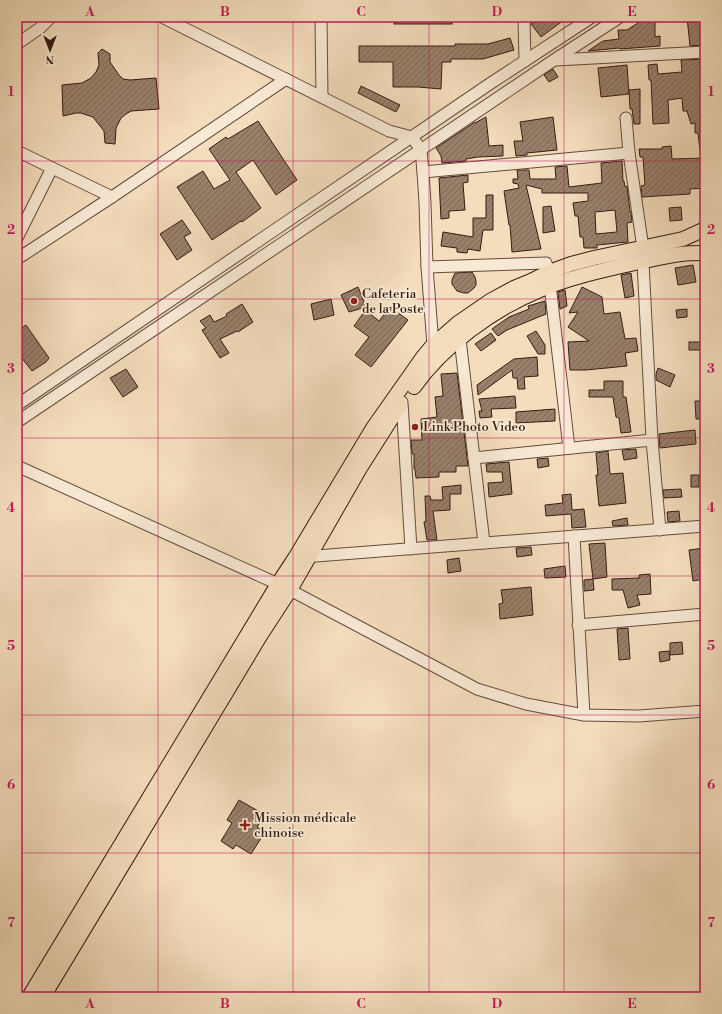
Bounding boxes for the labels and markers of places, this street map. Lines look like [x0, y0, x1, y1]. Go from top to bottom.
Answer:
place label: Cafeteria de la Poste [362, 286, 424, 317]
marker: Cafeteria de la Poste [349, 296, 359, 306]
place label: Link Photo Video [423, 419, 525, 435]
marker: Link Photo Video [410, 422, 420, 432]
place label: Mission médicale chinoise [254, 810, 357, 841]
marker: Mission médicale chinoise [239, 819, 251, 831]

